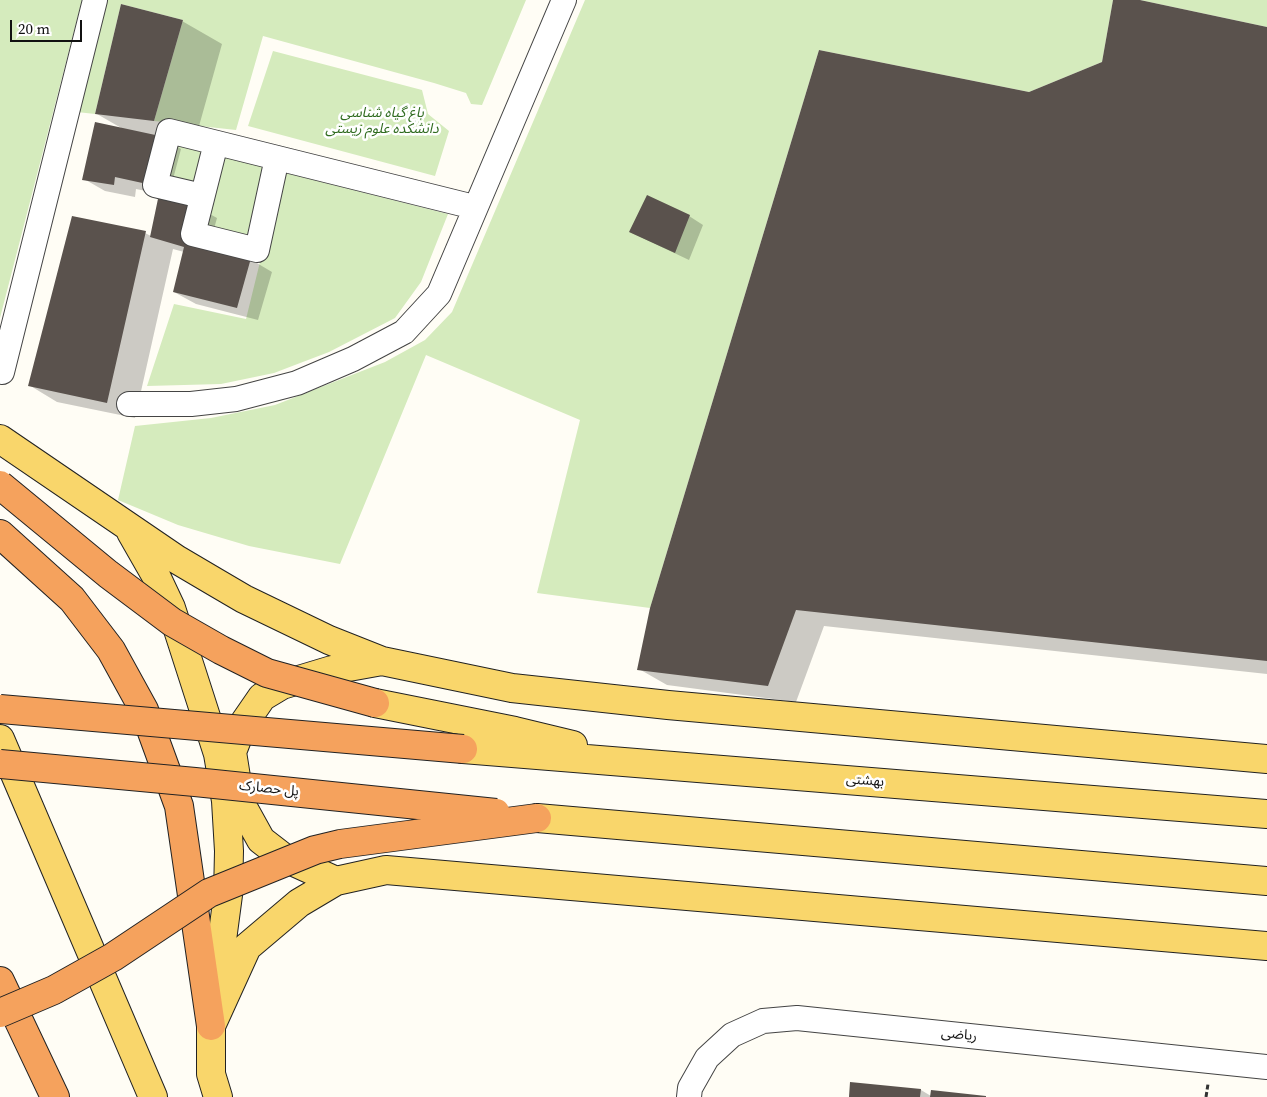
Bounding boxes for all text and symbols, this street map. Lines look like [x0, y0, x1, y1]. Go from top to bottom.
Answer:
scale bar [12, 10, 85, 42]
text: 20 m [18, 18, 50, 39]
park label: باغ گیاه شناسی دانشکده علوم زیستی [325, 105, 439, 138]
street label: بهشتى [845, 771, 885, 791]
street label: پل حصارک [238, 778, 300, 800]
street label: ریاضی [940, 1025, 978, 1045]

